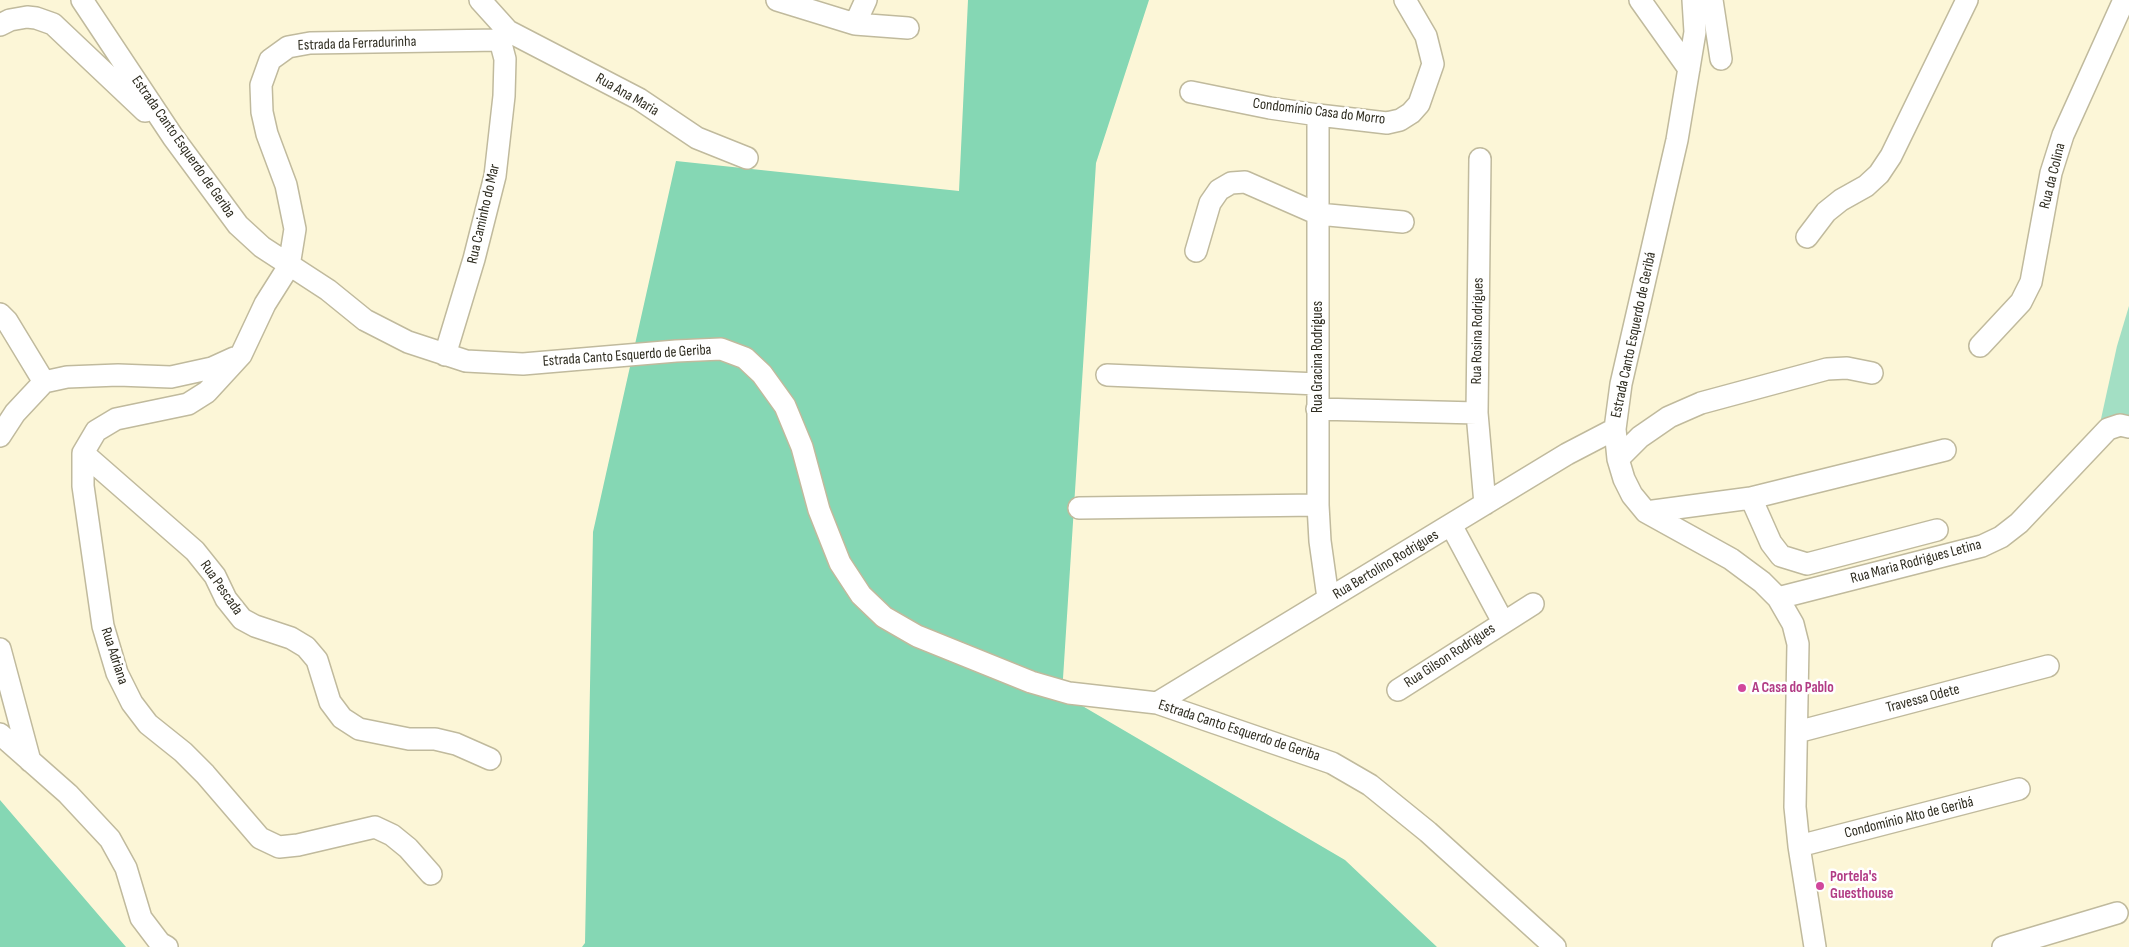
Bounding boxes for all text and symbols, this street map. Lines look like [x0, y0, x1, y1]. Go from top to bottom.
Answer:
street label: Estrada da Ferradurinha [297, 33, 417, 55]
street label: Rua Ana Maria [592, 70, 662, 120]
street label: Estrada Canto Esquerdo de Geriba [127, 73, 239, 221]
street label: Condomínio Casa do Morro [1252, 95, 1386, 129]
street label: Rua da Colina [2036, 141, 2070, 211]
street label: Rua Caminho do Mar [464, 162, 504, 266]
street label: Estrada Canto Esquerdo de Geribá [1608, 250, 1660, 420]
street label: Rua Rosina Rodrigues [1468, 277, 1488, 385]
street label: Rua Gracina Rodrigues [1309, 301, 1327, 413]
street label: Estrada Canto Esquerdo de Geriba [542, 341, 712, 371]
street label: Rua Bertolino Rodrigues [1330, 526, 1442, 604]
street label: Rua Maria Rodrigues Letina [1849, 536, 1983, 588]
street label: Rua Pescada [196, 557, 246, 619]
street label: Rua Gilson Rodrigues [1401, 620, 1499, 692]
street label: Rua Adriana [96, 625, 132, 687]
place label: A Casa do Pablo [1752, 679, 1834, 697]
street label: Travessa Odete [1884, 681, 1962, 717]
marker: A Casa do Pablo [1736, 682, 1748, 694]
street label: Estrada Canto Esquerdo de Geriba [1156, 696, 1322, 766]
street label: Condomínio Alto de Geribá [1843, 793, 1975, 843]
place label: Portela's Guesthouse [1830, 868, 1893, 903]
marker: Portela's Guesthouse [1814, 880, 1826, 892]

